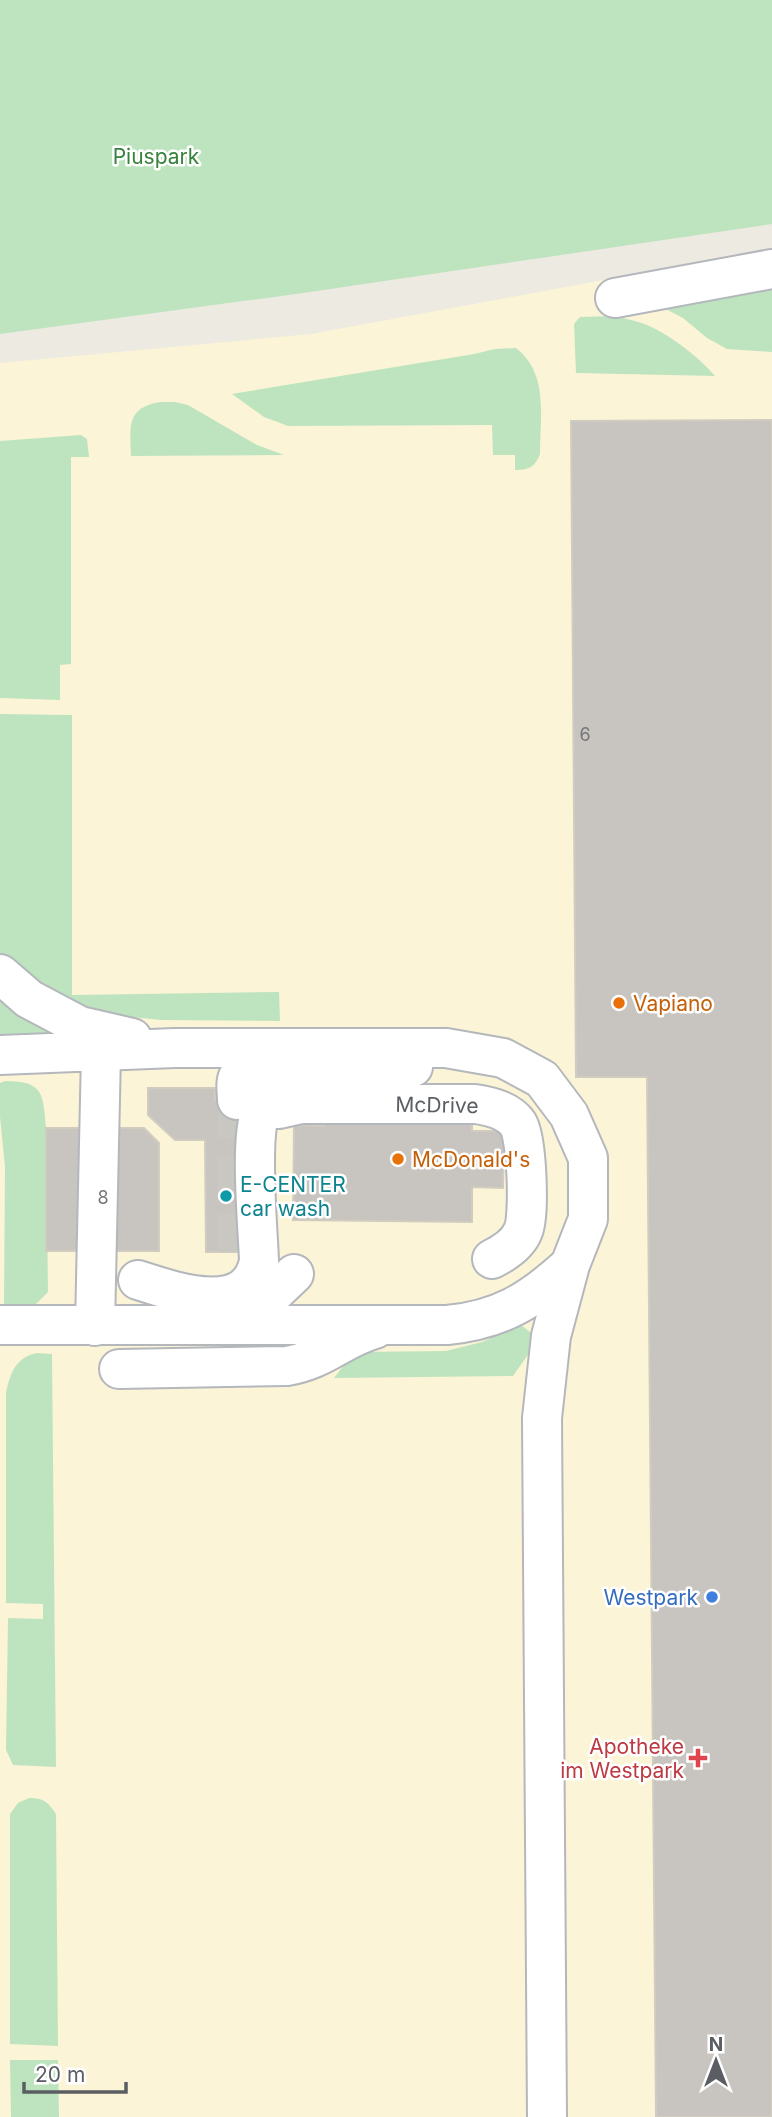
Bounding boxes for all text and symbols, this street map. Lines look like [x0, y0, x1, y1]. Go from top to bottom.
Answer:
park label: Piuspark [113, 144, 200, 169]
house number: 6 [579, 724, 591, 745]
place label: Vapiano [633, 991, 713, 1016]
marker: Vapiano [611, 995, 627, 1011]
street label: McDrive [395, 1092, 479, 1118]
place label: McDonald's [412, 1147, 530, 1172]
marker: McDonald's [390, 1151, 406, 1167]
place label: E-CENTER car wash [240, 1172, 346, 1221]
house number: 8 [97, 1187, 109, 1208]
marker: E-CENTER car wash [218, 1188, 234, 1204]
place label: Westpark [604, 1585, 698, 1610]
marker: Westpark [704, 1589, 720, 1605]
place label: Apotheke im Westpark [560, 1734, 684, 1783]
marker: Apotheke im Westpark [690, 1750, 706, 1766]
north arrow [681, 2026, 751, 2096]
text: N [709, 2033, 723, 2056]
scale bar [24, 2050, 126, 2094]
text: 20 m [35, 2062, 85, 2087]

